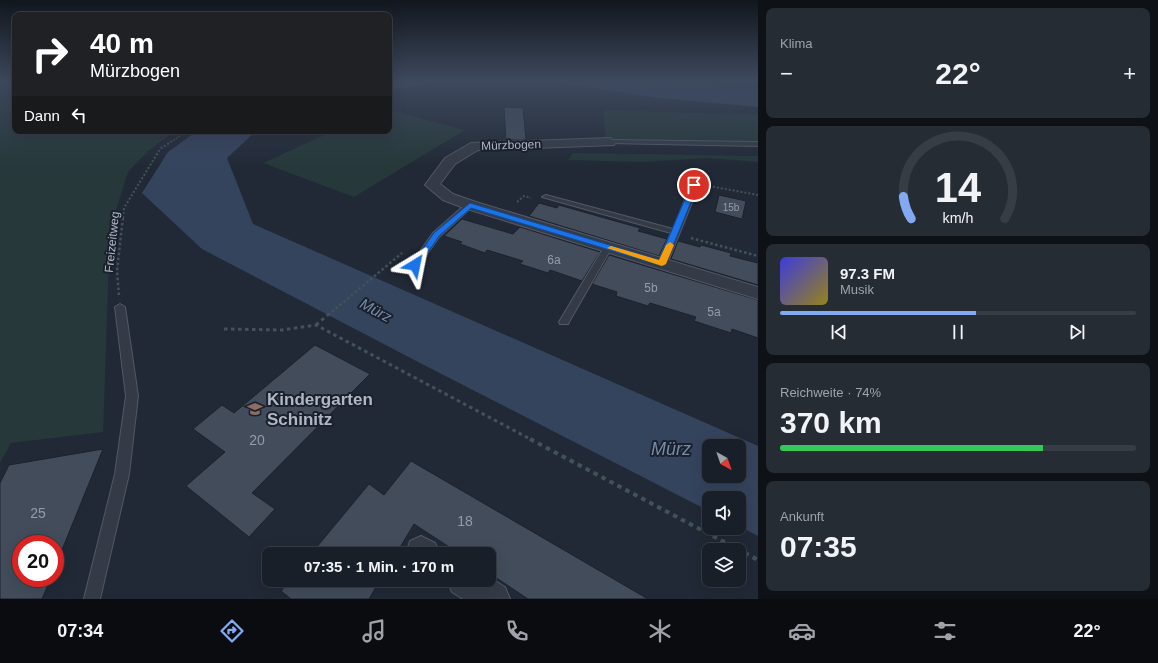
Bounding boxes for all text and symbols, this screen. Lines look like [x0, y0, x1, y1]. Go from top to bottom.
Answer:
icon: right [24, 28, 76, 80]
text: 40 m [90, 28, 154, 59]
text: Klima [780, 36, 813, 51]
text: 22° [935, 57, 981, 90]
text: Mürzbogen [90, 61, 180, 81]
text: − [780, 61, 793, 86]
text: + [1123, 61, 1136, 86]
icon: left [68, 104, 90, 126]
text: Dann [24, 107, 60, 124]
street label: Mürzbogen [481, 137, 541, 153]
text: 14 [935, 164, 981, 211]
pin [677, 168, 711, 202]
icon: arrive [683, 174, 705, 196]
house number: 15b [723, 202, 740, 213]
text: km/h [943, 210, 974, 226]
street label: Freizeitweg [102, 211, 122, 273]
position arrow [394, 244, 436, 286]
house number: 6a [547, 253, 561, 267]
text: 97.3 FM [840, 265, 895, 282]
house number: 5b [644, 281, 658, 295]
text: Musik [840, 282, 874, 297]
water label: Mürz [357, 295, 395, 326]
house number: 5a [707, 305, 721, 319]
icon: previous [828, 321, 850, 343]
icon: pause [947, 321, 969, 343]
icon: next [1066, 321, 1088, 343]
text: Reichweite · 74% [780, 385, 881, 400]
place label: Kindergarten Schinitz [267, 390, 373, 429]
school or university icon: Kindergarten Schinitz [246, 400, 264, 418]
text: 370 km [780, 406, 882, 439]
house number: 20 [249, 432, 265, 448]
water label: Mürz [651, 439, 691, 459]
north arrow [702, 439, 746, 483]
map controls [702, 439, 746, 587]
button: sound [702, 491, 746, 535]
house number: 25 [30, 505, 46, 521]
text: Ankunft [780, 509, 824, 524]
house number: 18 [457, 513, 473, 529]
text: 07:35 [780, 530, 857, 563]
speed limit sign: 20 [12, 535, 64, 587]
button: layers [702, 543, 746, 587]
text: 07:35 · 1 Min. · 170 m [304, 558, 454, 575]
icon: directions [218, 617, 246, 645]
icon: music [360, 617, 388, 645]
icon: phone [503, 617, 531, 645]
icon: climate [646, 617, 674, 645]
icon: car [788, 617, 816, 645]
icon: filters [931, 617, 959, 645]
text: 07:34 [57, 621, 103, 641]
text: 22° [1073, 621, 1101, 641]

